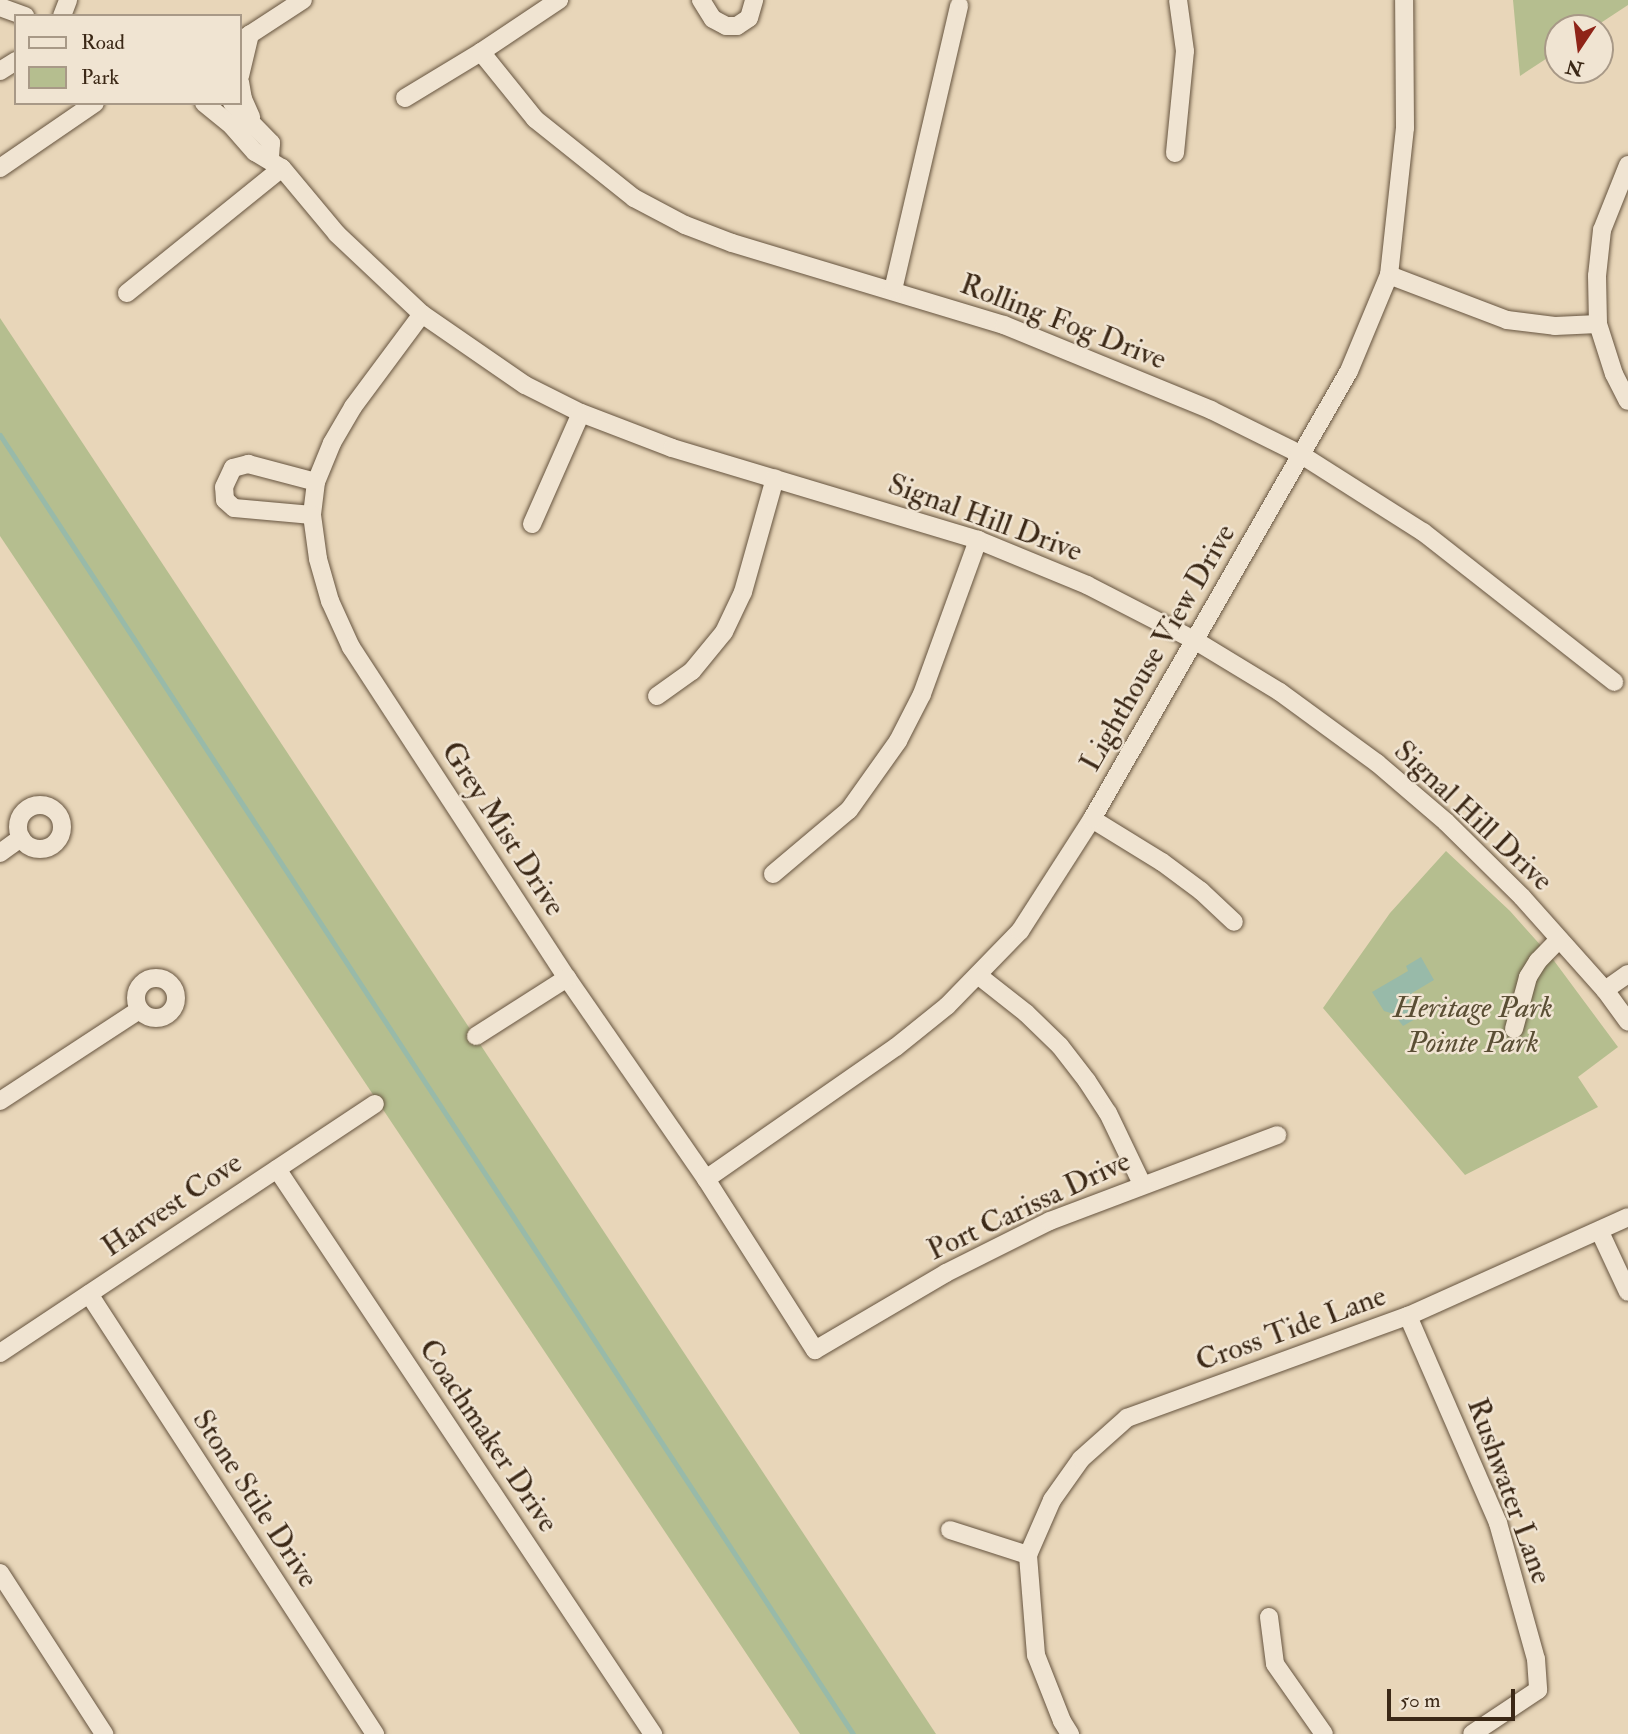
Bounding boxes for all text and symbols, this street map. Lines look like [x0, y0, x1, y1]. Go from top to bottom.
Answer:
legend [14, 14, 242, 105]
north arrow [1544, 14, 1614, 84]
text: Road [81, 29, 125, 56]
text: N [1564, 54, 1586, 81]
text: Park [81, 64, 119, 91]
street label: Rolling Fog Drive [955, 266, 1171, 378]
street label: Signal Hill Drive [883, 466, 1087, 570]
street label: Lighthouse View Drive [1073, 518, 1243, 778]
street label: Signal Hill Drive [1386, 733, 1560, 899]
street label: Grey Mist Drive [433, 735, 573, 923]
park label: Heritage Park Pointe Park [1393, 990, 1553, 1060]
street label: Port Carissa Drive [922, 1143, 1136, 1269]
street label: Harvest Cove [95, 1145, 249, 1265]
street label: Cross Tide Lane [1191, 1278, 1391, 1380]
street label: Coachmaker Drive [410, 1333, 566, 1539]
street label: Rushwater Lane [1459, 1393, 1559, 1589]
street label: Stone Stile Drive [184, 1403, 326, 1595]
scale bar [1390, 1674, 1518, 1718]
text: 50 m [1400, 1687, 1441, 1714]

